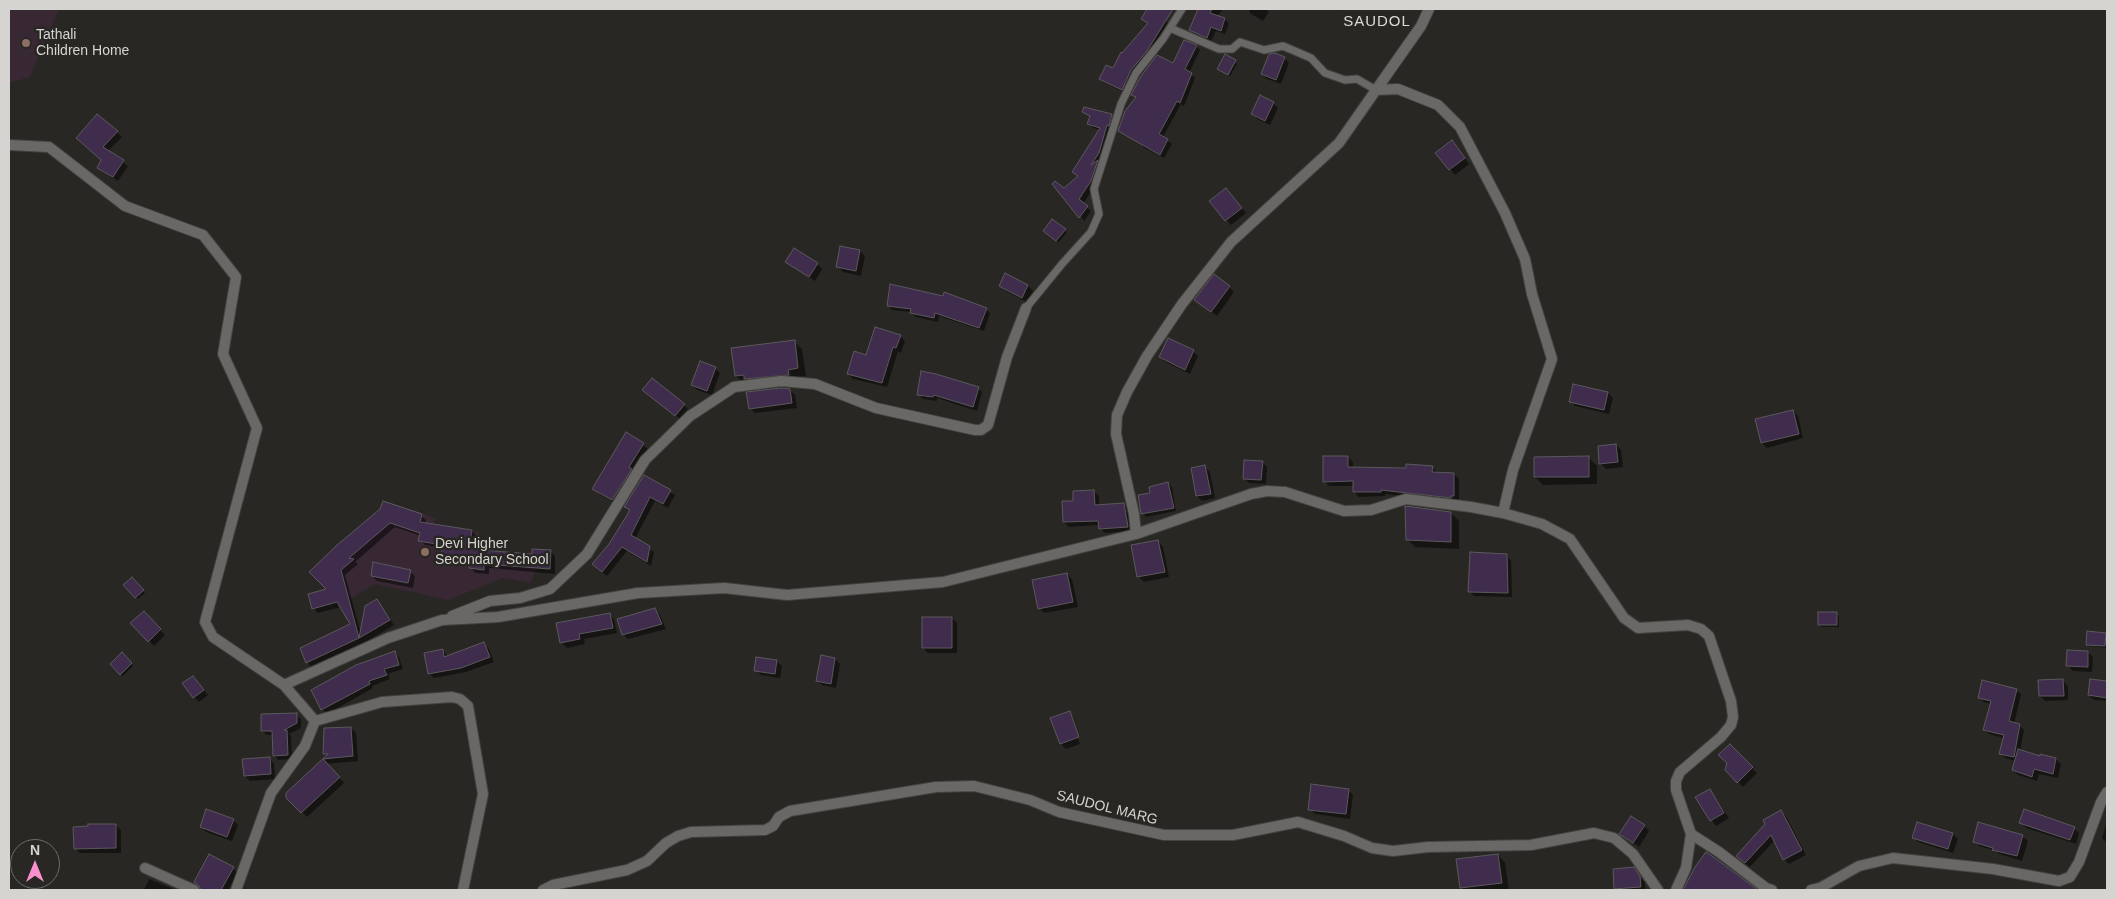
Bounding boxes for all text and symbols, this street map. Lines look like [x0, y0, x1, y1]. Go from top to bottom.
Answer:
district label: SAUDOL [1342, 13, 1412, 31]
place label: Tathali Children Home [36, 27, 129, 59]
marker: Tathali Children Home [20, 37, 32, 49]
place label: Devi Higher Secondary School [435, 536, 549, 568]
marker: Devi Higher Secondary School [419, 546, 431, 558]
street label: SAUDOL MARG [1055, 787, 1159, 829]
north arrow [10, 839, 60, 889]
text: N [30, 842, 40, 858]

